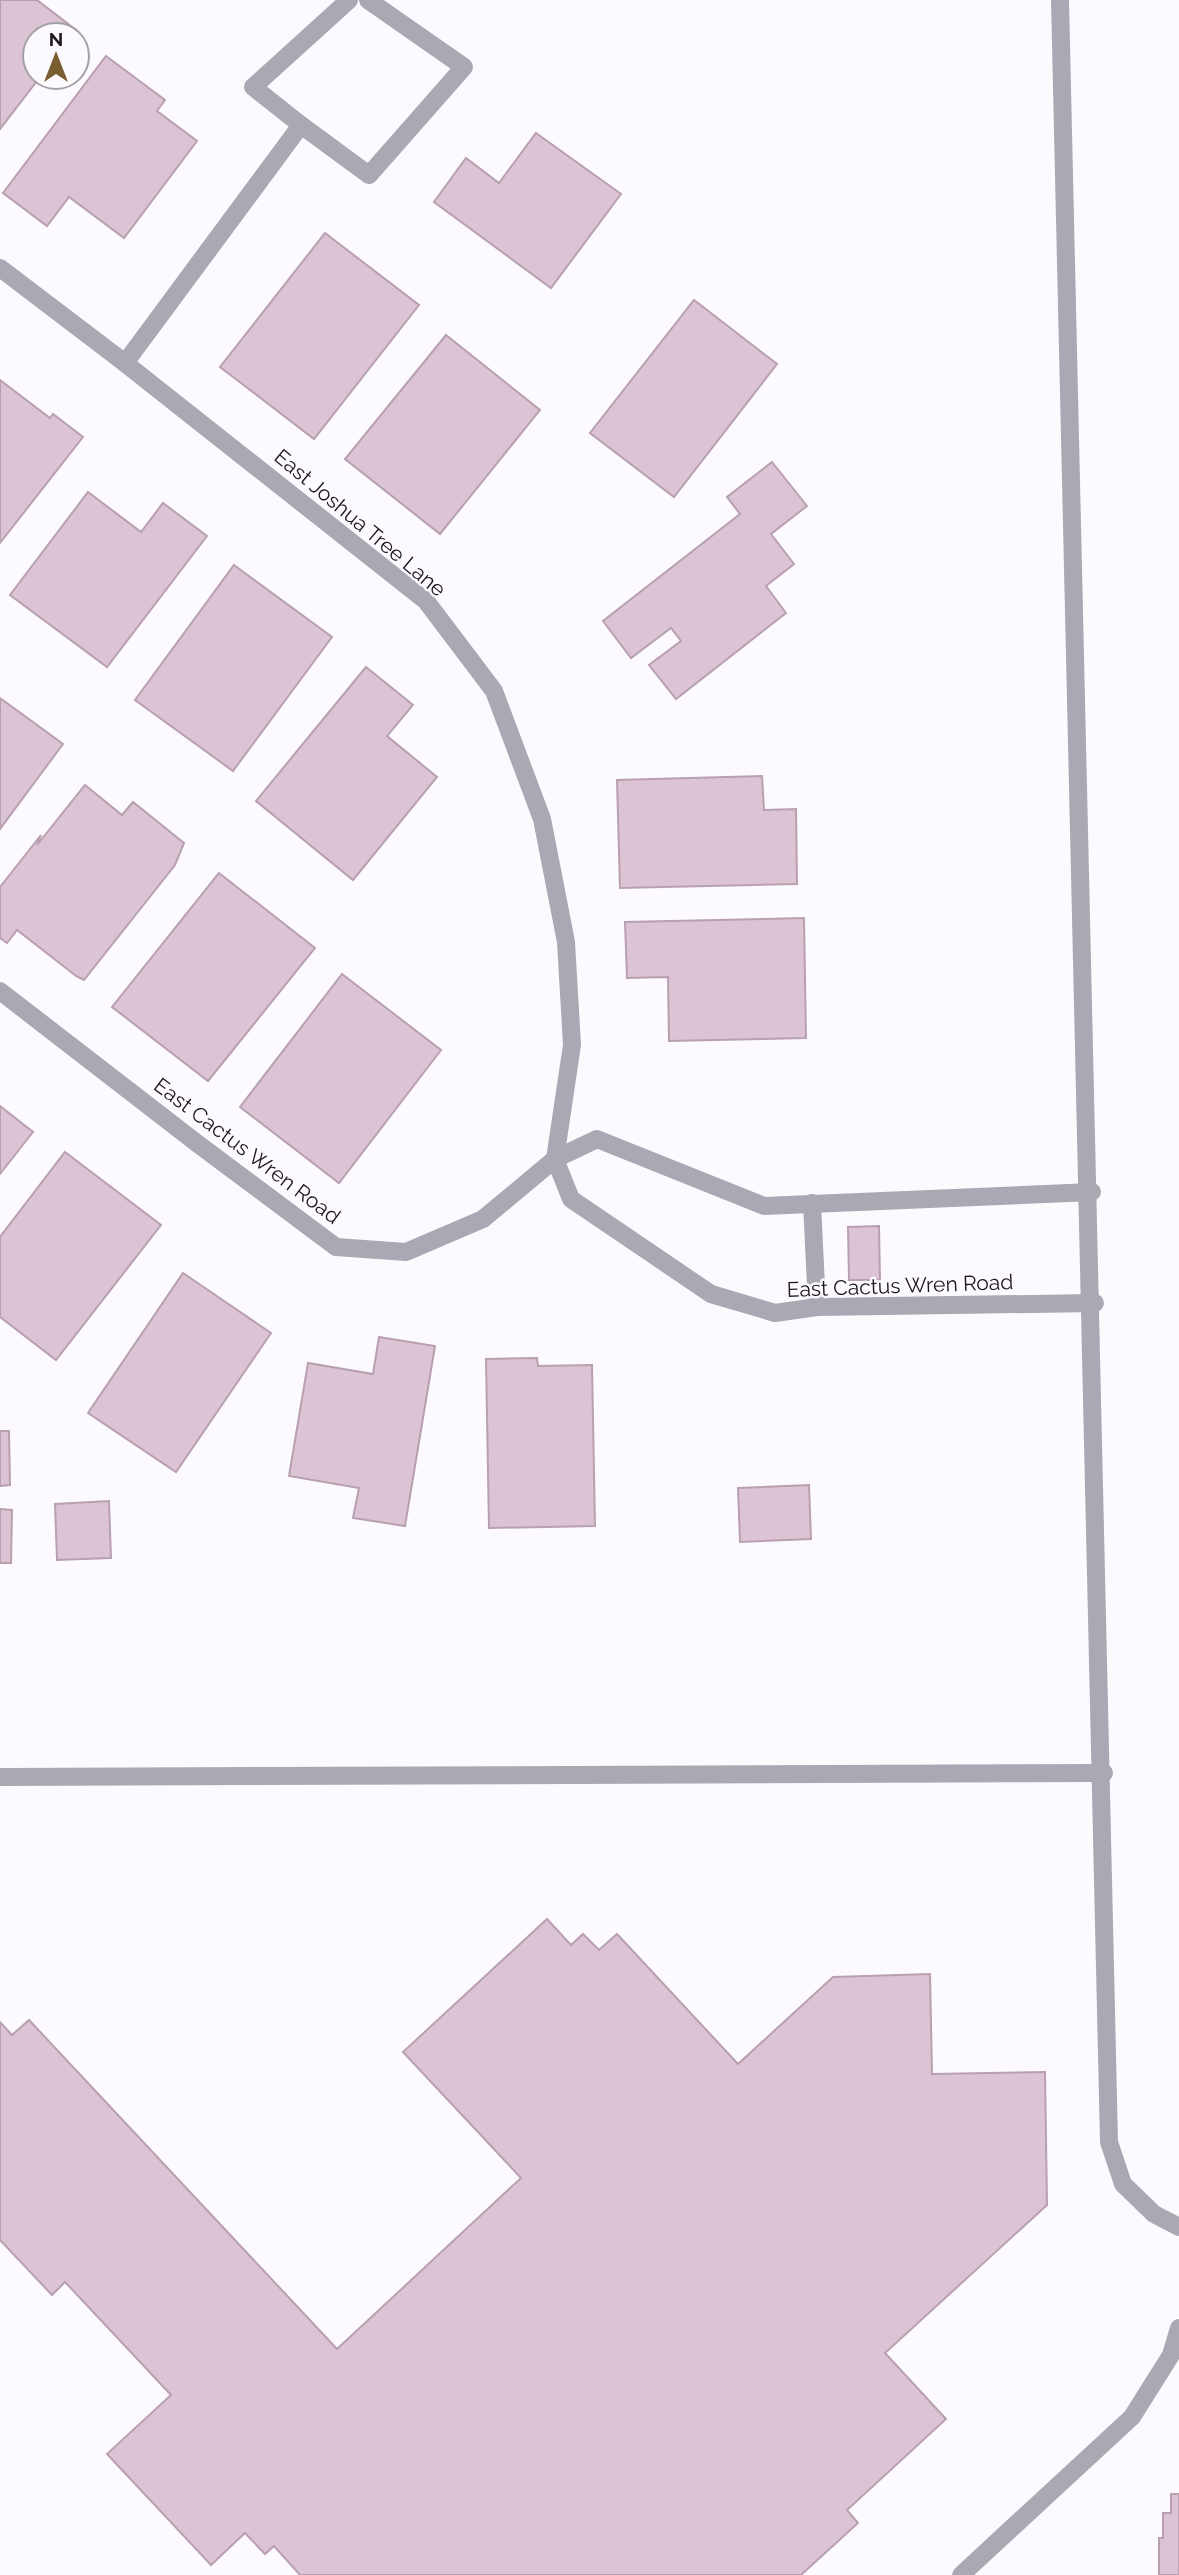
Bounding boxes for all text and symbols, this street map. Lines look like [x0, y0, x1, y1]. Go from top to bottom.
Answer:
north arrow [21, 21, 91, 91]
text: N [49, 28, 63, 50]
street label: East Joshua Tree Lane [270, 444, 451, 602]
street label: East Cactus Wren Road [149, 1072, 345, 1229]
street label: East Cactus Wren Road [786, 1269, 1014, 1302]

